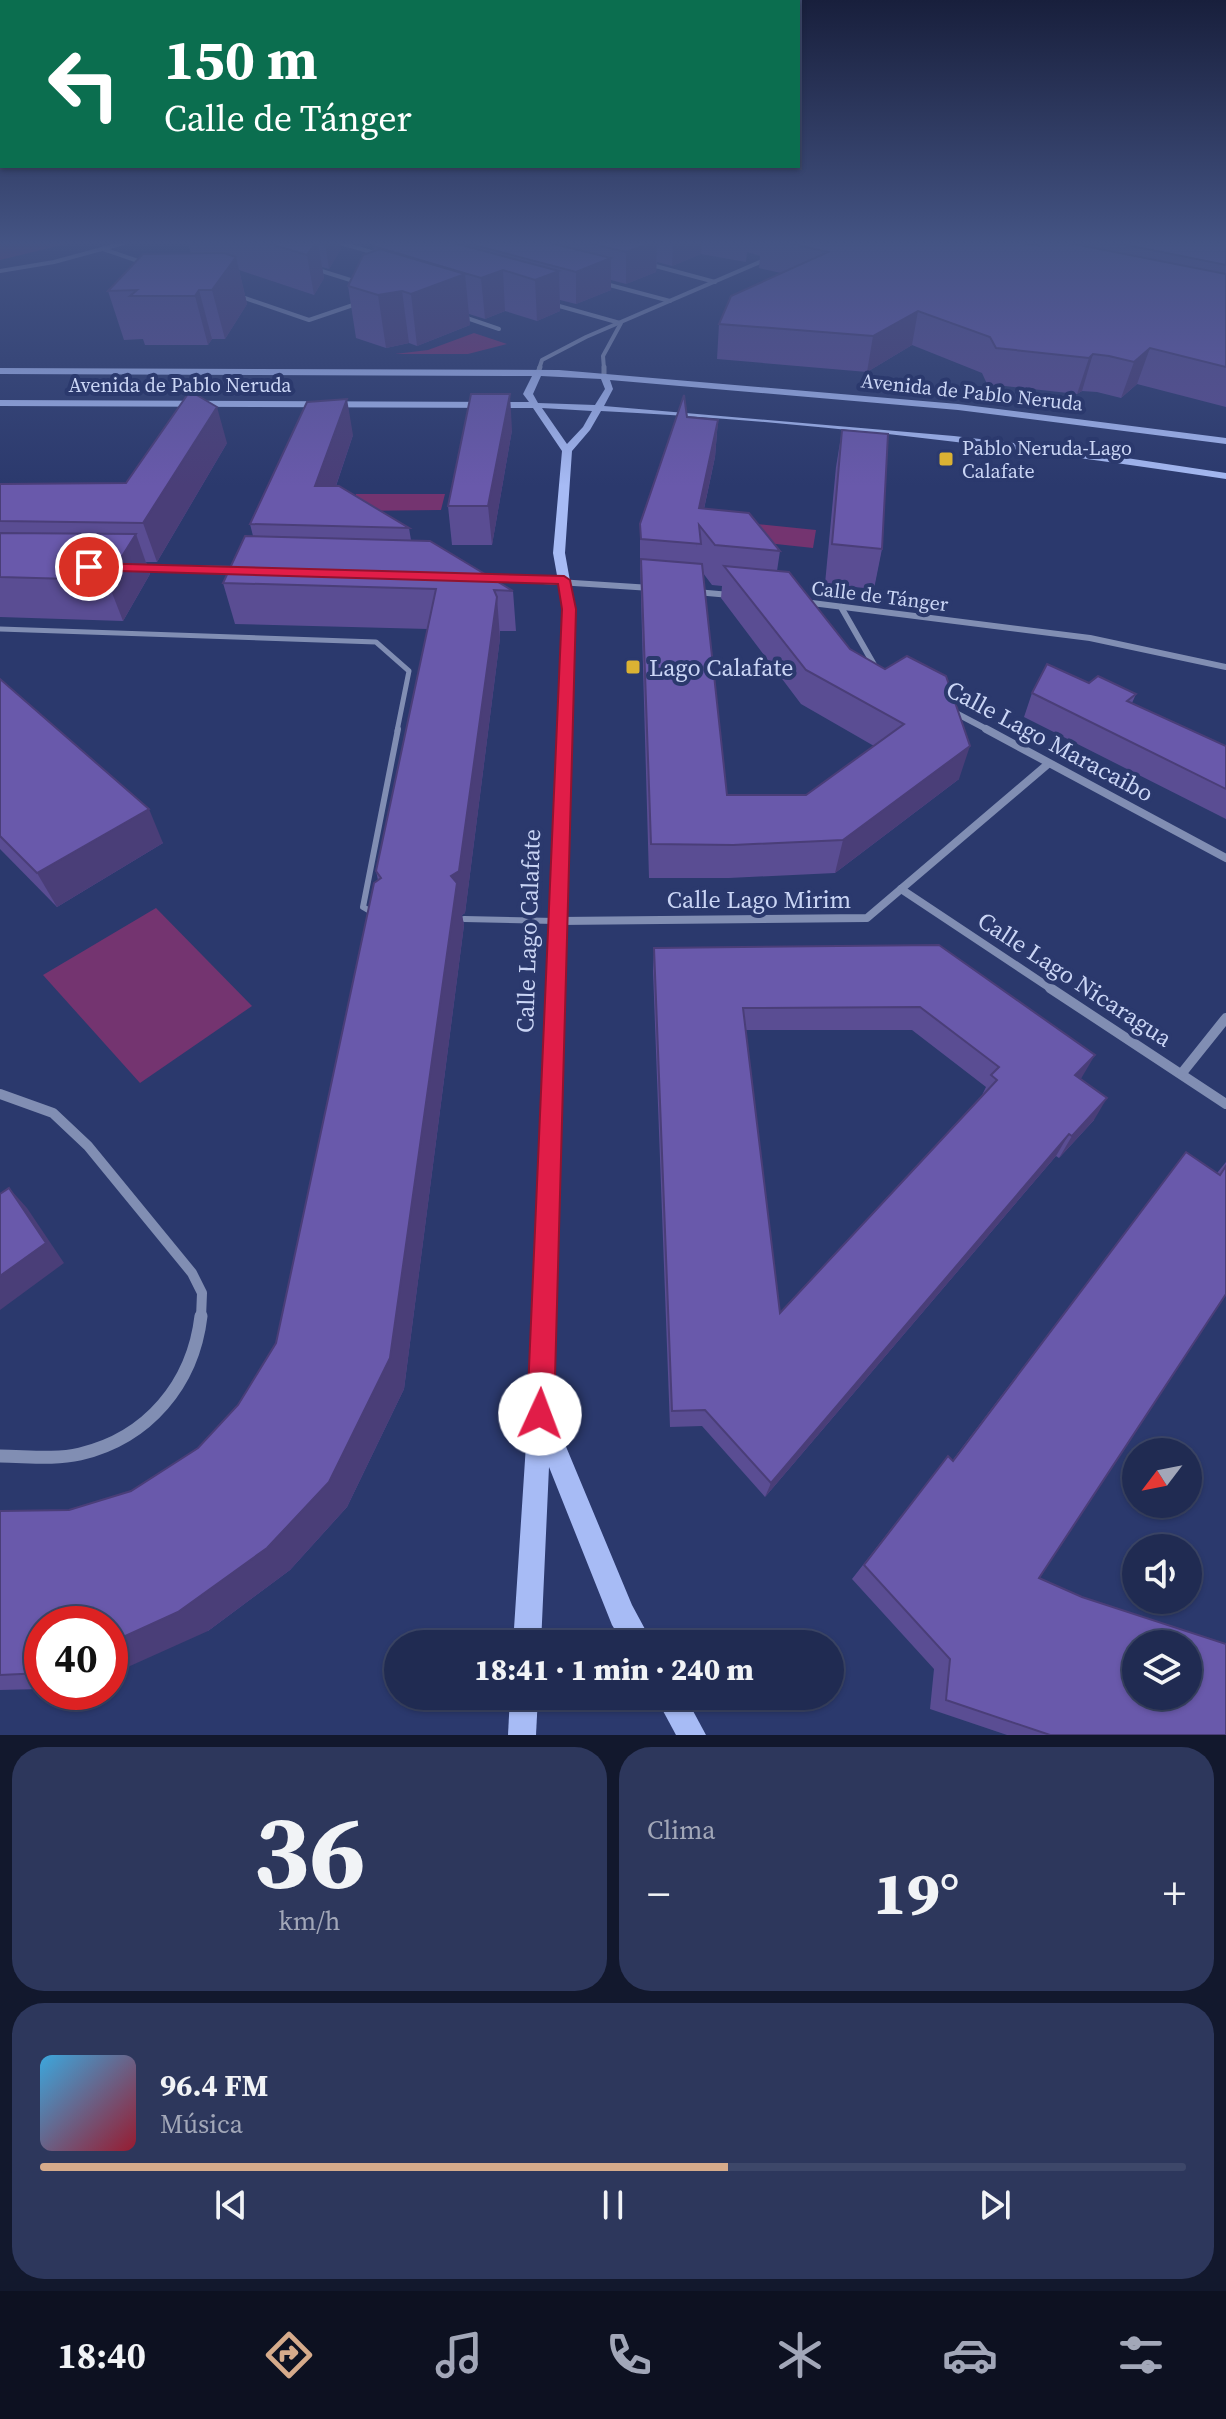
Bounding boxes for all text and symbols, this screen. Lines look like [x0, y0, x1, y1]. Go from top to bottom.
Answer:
text: 150 m [164, 21, 318, 98]
icon: left [32, 32, 136, 136]
text: Calle de Tánger [164, 94, 412, 143]
street label: Avenida de Pablo Neruda [860, 366, 1085, 418]
street label: Avenida de Pablo Neruda [68, 371, 292, 399]
place label: Pablo Neruda-Lago Calafate [962, 434, 1132, 485]
marker: Pablo Neruda-Lago Calafate [937, 450, 955, 468]
pin [55, 533, 123, 601]
icon: arrive [67, 545, 111, 589]
street label: Calle de Tánger [810, 574, 951, 618]
place label: Lago Calafate [649, 651, 793, 684]
marker: Lago Calafate [624, 658, 642, 676]
street label: Calle Lago Maracaibo [941, 672, 1159, 810]
street label: Calle Lago Calafate [508, 828, 548, 1034]
street label: Calle Lago Mirim [667, 883, 851, 916]
street label: Calle Lago Nicaragua [971, 904, 1179, 1055]
position arrow [498, 1372, 582, 1456]
north arrow [1122, 1438, 1202, 1518]
map controls [1122, 1438, 1202, 1710]
button: sound [1122, 1534, 1202, 1614]
speed limit sign: 40 [24, 1606, 128, 1710]
button: layers [1122, 1630, 1202, 1710]
text: 18:41 · 1 min · 240 m [474, 1649, 754, 1690]
text: 36 [253, 1779, 366, 1922]
text: Clima [647, 1812, 716, 1848]
text: 19° [874, 1852, 959, 1934]
text: − [647, 1863, 670, 1924]
text: + [1163, 1863, 1186, 1924]
text: km/h [279, 1903, 340, 1939]
text: 96.4 FM [160, 2065, 268, 2106]
text: Música [160, 2106, 243, 2142]
icon: previous [209, 2183, 253, 2227]
icon: pause [591, 2183, 635, 2227]
icon: next [973, 2183, 1017, 2227]
icon: directions [261, 2327, 317, 2383]
icon: music [431, 2327, 487, 2383]
icon: phone [601, 2327, 657, 2383]
icon: climate [772, 2327, 828, 2383]
icon: car [942, 2327, 998, 2383]
icon: filters [1113, 2327, 1169, 2383]
text: 18:40 [57, 2331, 146, 2380]

